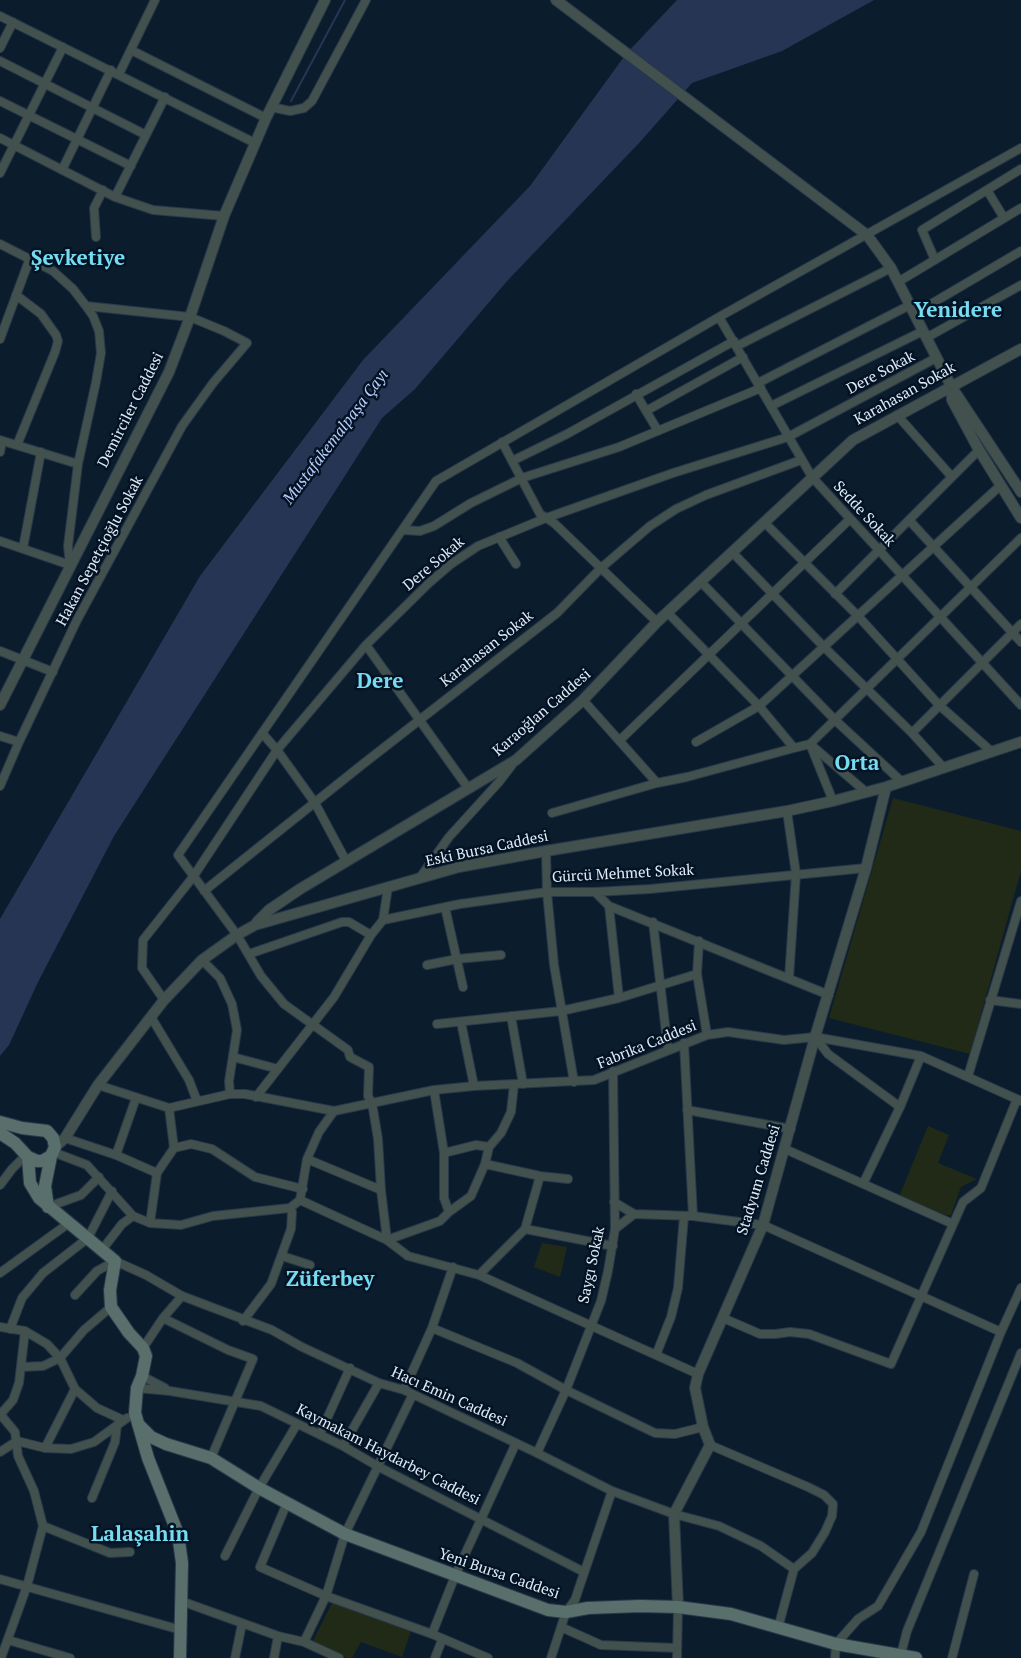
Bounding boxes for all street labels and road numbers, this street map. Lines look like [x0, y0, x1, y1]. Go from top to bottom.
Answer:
street label: Dere Sokak [844, 348, 918, 398]
street label: Demirciler Caddesi [94, 349, 168, 471]
street label: Karahasan Sokak [851, 359, 959, 429]
street label: Hakan Sepetçioğlu Sokak [53, 473, 147, 629]
street label: Sedde Sokak [829, 478, 899, 550]
street label: Dere Sokak [400, 533, 468, 595]
street label: Karahasan Sokak [437, 607, 537, 691]
street label: Karaoğlan Caddesi [489, 666, 595, 760]
street label: Eski Bursa Caddesi [424, 827, 550, 871]
street label: Gürcü Mehmet Sokak [551, 861, 695, 887]
street label: Fabrika Caddesi [595, 1017, 699, 1073]
street label: Stadyum Caddesi [734, 1123, 784, 1237]
street label: Saygı Sokak [575, 1225, 609, 1305]
street label: Hacı Emin Caddesi [388, 1363, 510, 1431]
street label: Kaymakam Haydarbey Caddesi [293, 1401, 483, 1509]
street label: Yeni Bursa Caddesi [436, 1545, 562, 1603]

